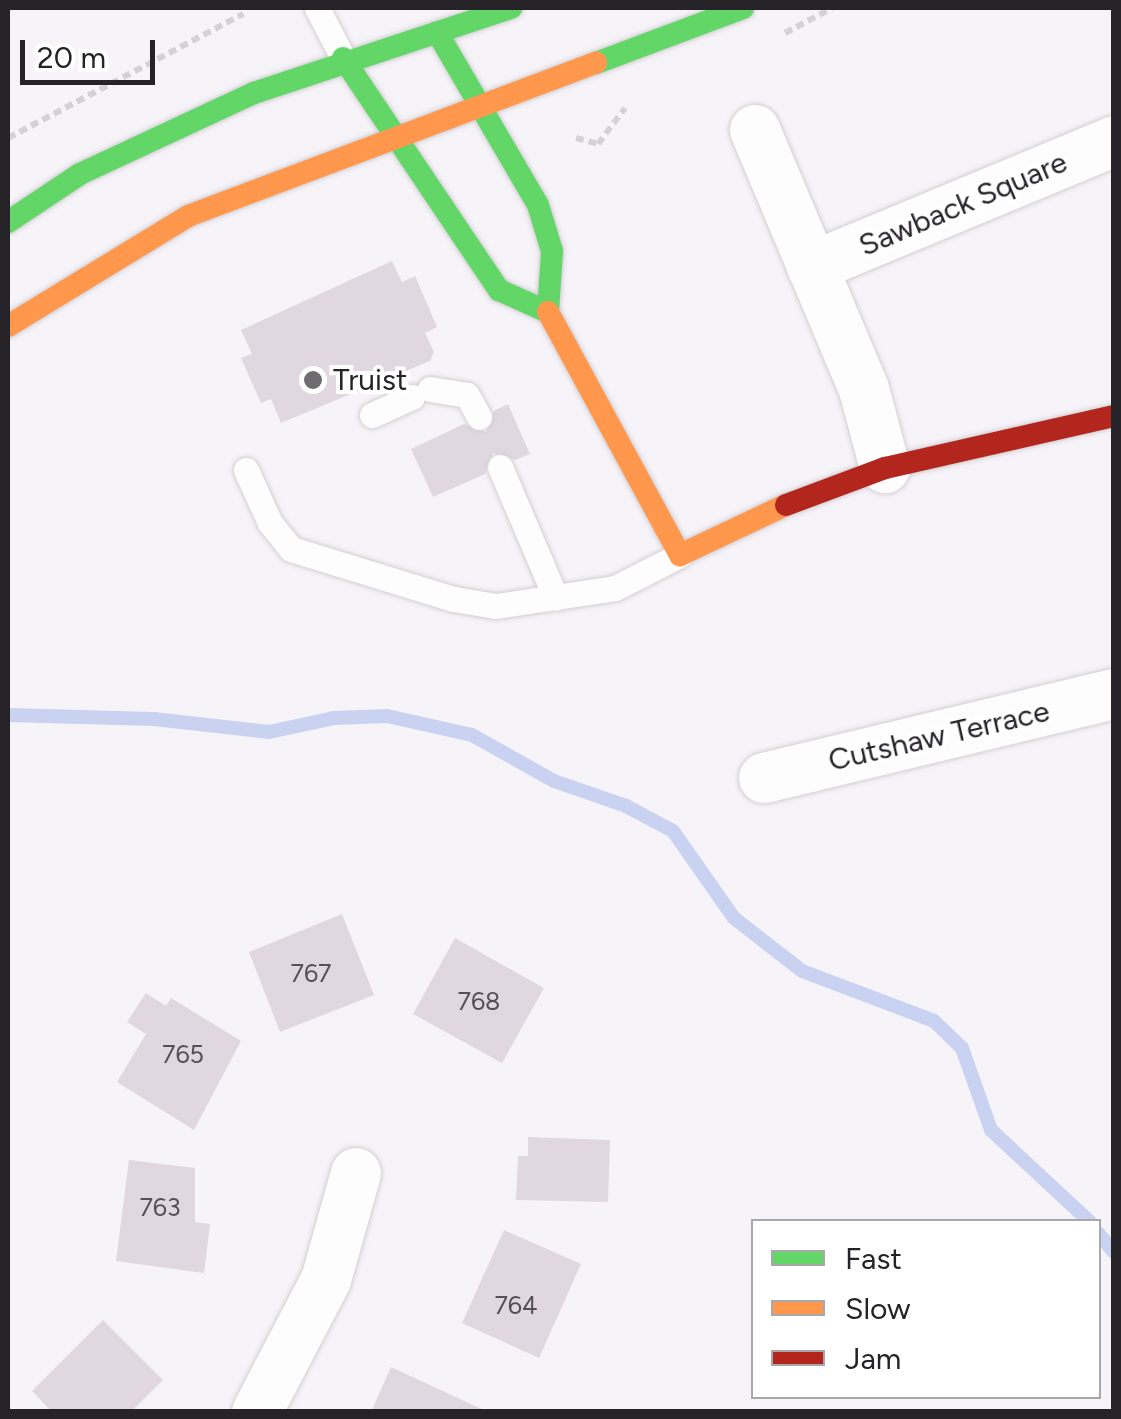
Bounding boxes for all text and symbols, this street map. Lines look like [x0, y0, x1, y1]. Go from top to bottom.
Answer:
scale bar [25, 20, 160, 82]
text: 20 m [37, 39, 106, 76]
street label: Sawback Square [854, 144, 1072, 264]
place label: Truist [333, 362, 407, 398]
marker: Truist [302, 369, 324, 391]
street label: Cutshaw Terrace [825, 693, 1053, 779]
house number: 767 [291, 958, 331, 988]
house number: 768 [458, 986, 500, 1016]
house number: 765 [162, 1039, 204, 1069]
house number: 763 [139, 1192, 181, 1222]
legend [751, 1219, 1101, 1399]
text: Fast [845, 1240, 902, 1277]
house number: 764 [494, 1290, 538, 1320]
text: Slow [845, 1290, 911, 1327]
text: Jam [845, 1340, 901, 1377]

